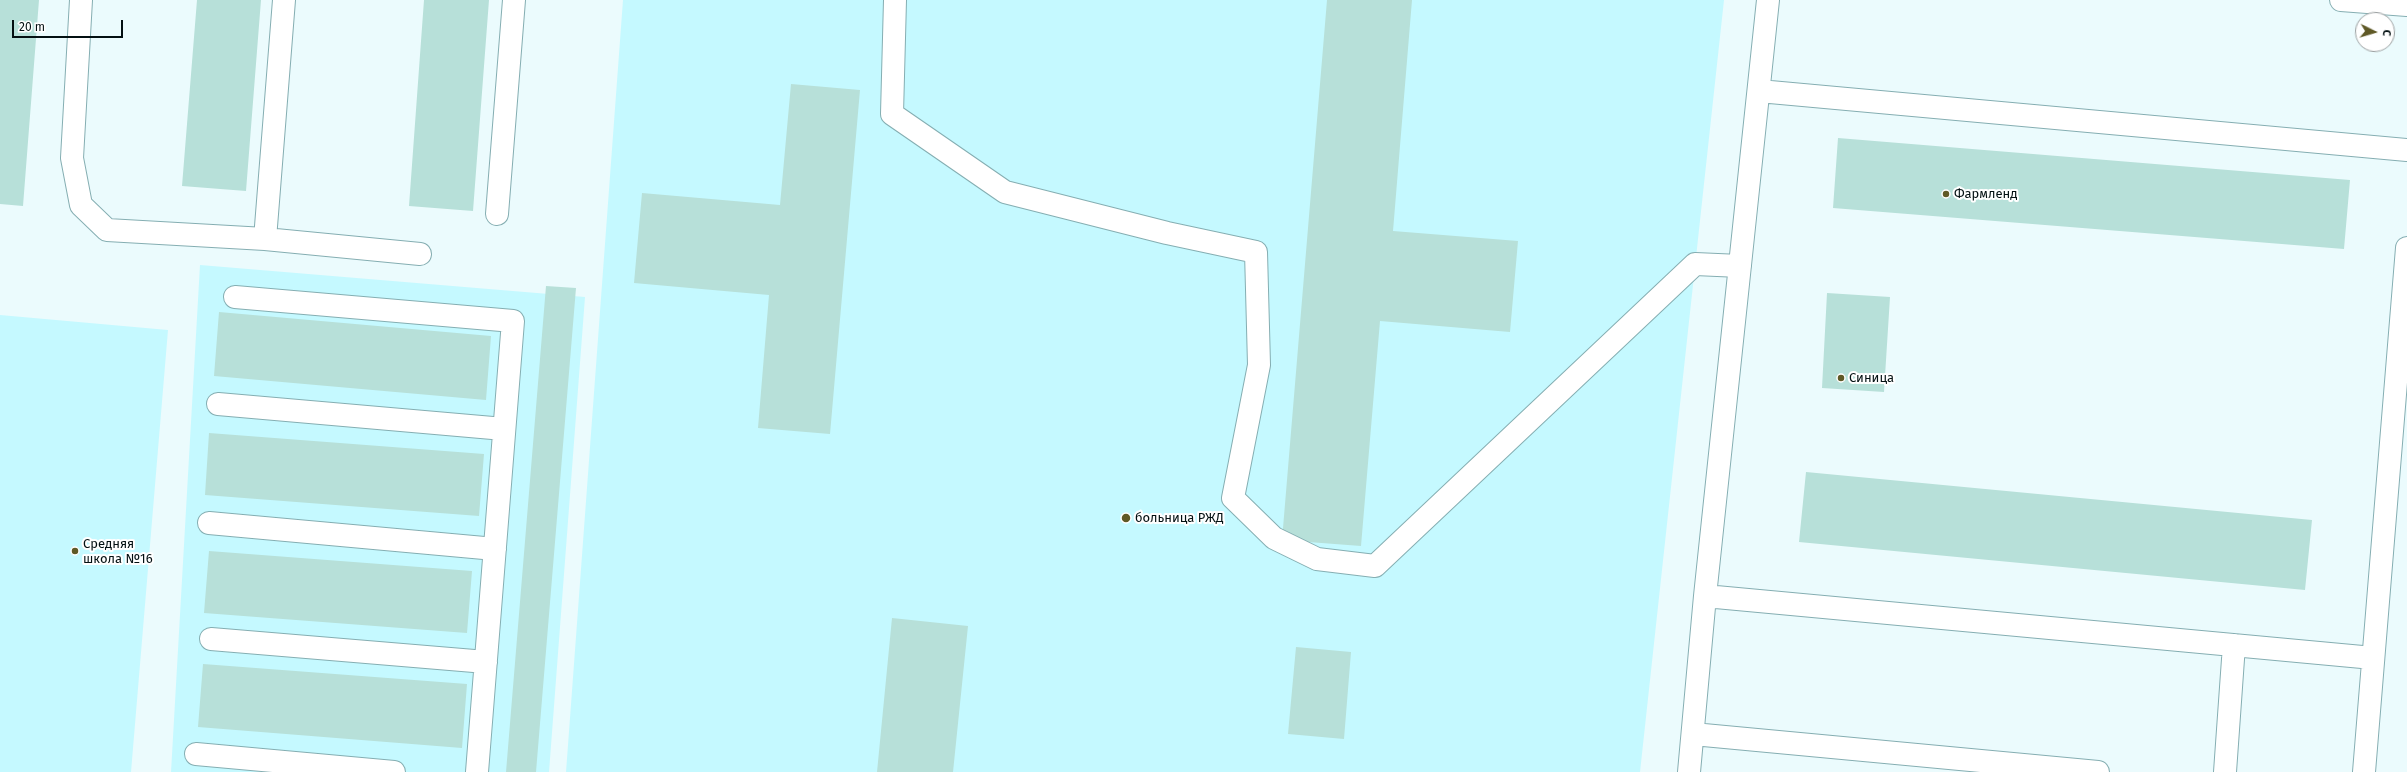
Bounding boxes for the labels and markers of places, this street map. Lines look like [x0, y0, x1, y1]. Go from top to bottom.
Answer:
place label: Фармленд [1954, 186, 2018, 202]
marker: Фармленд [1941, 189, 1951, 199]
place label: Синица [1849, 370, 1894, 386]
marker: Синица [1836, 373, 1846, 383]
place label: больница РЖД [1135, 510, 1224, 526]
marker: больница РЖД [1120, 512, 1132, 524]
place label: Средняя школа №16 [83, 536, 153, 567]
marker: Средняя школа №16 [70, 546, 80, 556]

